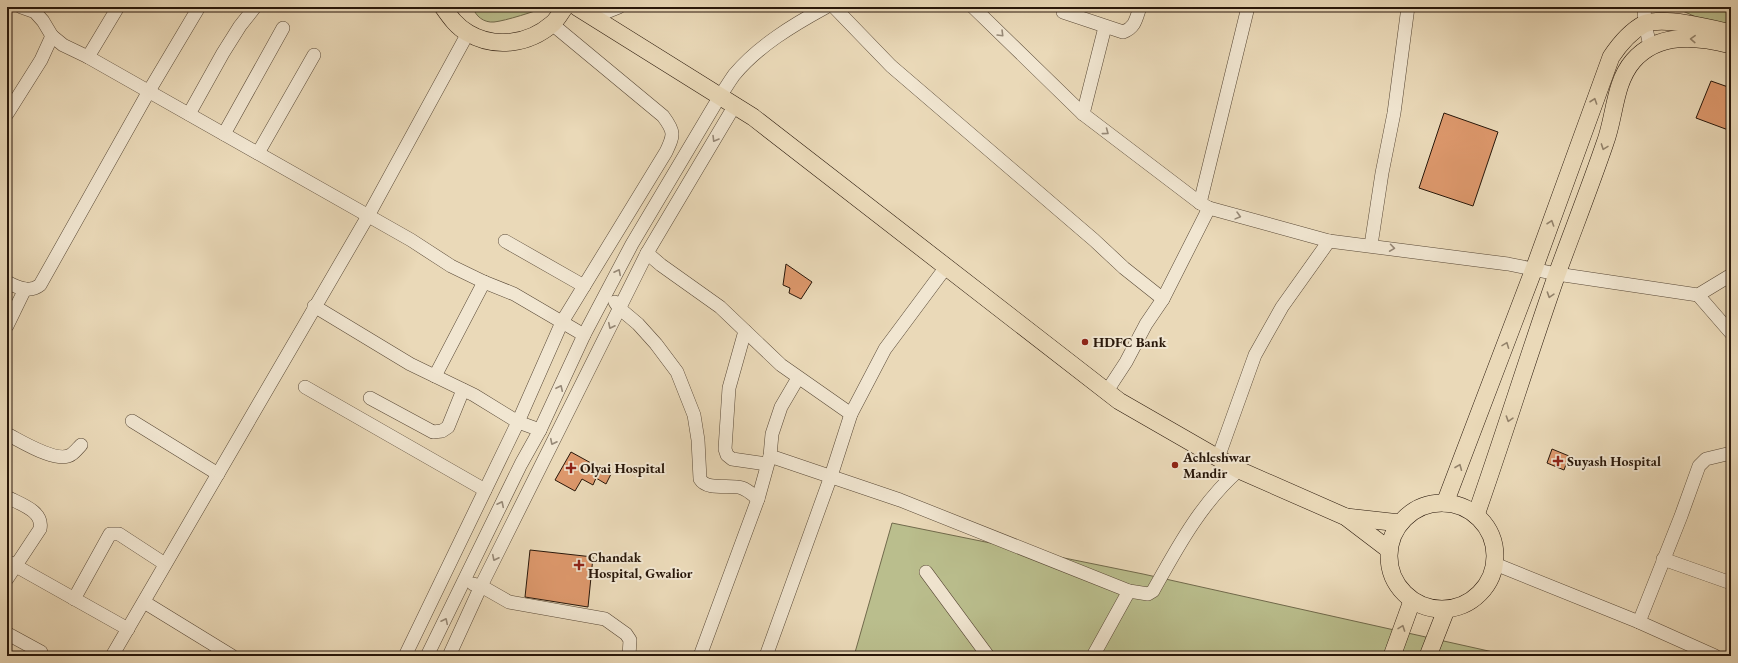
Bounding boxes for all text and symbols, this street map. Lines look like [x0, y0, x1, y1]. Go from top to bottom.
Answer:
one-way arrow [996, 29, 1004, 37]
one-way arrow [1690, 34, 1696, 43]
one-way arrow [1589, 97, 1598, 104]
one-way arrow [1102, 127, 1109, 134]
one-way arrow [712, 135, 719, 142]
one-way arrow [1601, 143, 1609, 150]
one-way arrow [1235, 211, 1241, 219]
one-way arrow [1546, 220, 1554, 227]
one-way arrow [1389, 243, 1395, 252]
one-way arrow [613, 269, 621, 276]
one-way arrow [1546, 292, 1555, 299]
one-way arrow [608, 321, 615, 329]
place label: HDFC Bank [1093, 333, 1167, 351]
marker: HDFC Bank [1080, 337, 1090, 347]
one-way arrow [1501, 342, 1509, 349]
one-way arrow [555, 385, 563, 392]
one-way arrow [1505, 415, 1514, 422]
one-way arrow [550, 438, 558, 445]
place label: Achleshwar Mandir [1182, 448, 1251, 482]
place label: Suyash Hospital [1567, 452, 1661, 470]
marker: Suyash Hospital [1552, 455, 1564, 467]
place label: Olyai Hospital [580, 459, 665, 477]
marker: Achleshwar Mandir [1170, 460, 1180, 470]
marker: Olyai Hospital [565, 462, 577, 474]
one-way arrow [1455, 463, 1463, 470]
one-way arrow [496, 501, 504, 508]
place label: Chandak Hospital, Gwalior [588, 548, 693, 582]
one-way arrow [492, 554, 500, 562]
marker: Chandak Hospital, Gwalior [573, 559, 585, 571]
one-way arrow [440, 618, 447, 625]
one-way arrow [1397, 625, 1405, 632]

